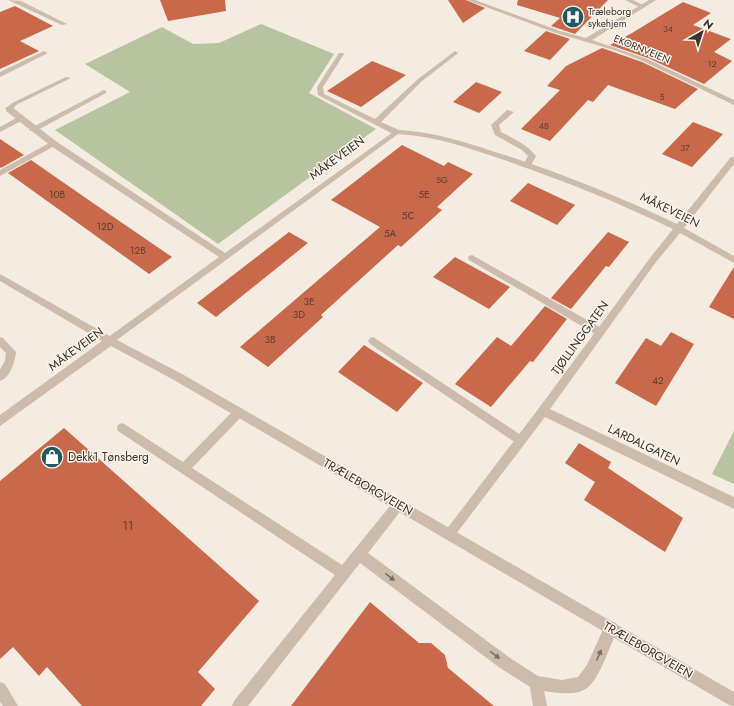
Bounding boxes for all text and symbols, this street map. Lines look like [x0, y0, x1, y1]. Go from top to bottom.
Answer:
hospital icon: Træleborg sykehjem [560, 4, 586, 30]
place label: Træleborg sykehjem [588, 4, 631, 31]
north arrow [682, 12, 722, 52]
text: N [700, 15, 717, 33]
house number: 34 [663, 22, 673, 35]
street label: EKORNVEIEN [612, 31, 672, 67]
house number: 12 [707, 57, 717, 70]
house number: 5 [659, 90, 665, 103]
house number: 4B [539, 119, 549, 132]
street label: MÅKEVEIEN [306, 132, 368, 184]
house number: 37 [680, 141, 690, 154]
house number: 5G [436, 173, 448, 186]
house number: 10B [49, 187, 65, 202]
house number: 5E [418, 187, 430, 202]
street label: MÅKEVEIEN [637, 188, 703, 232]
house number: 5C [402, 208, 414, 223]
house number: 12D [97, 219, 114, 234]
house number: 5A [384, 226, 397, 241]
house number: 12B [130, 243, 146, 258]
house number: 3E [304, 294, 314, 309]
street label: TJØLLINGGATEN [547, 297, 613, 379]
house number: 3D [293, 307, 305, 322]
street label: MÅKEVEIEN [45, 323, 107, 375]
house number: 3B [264, 332, 276, 347]
house number: 42 [652, 373, 664, 388]
street label: LARDALGATEN [605, 420, 683, 470]
shop icon: Dekk1 Tønsberg [39, 444, 65, 470]
place label: Dekk1 Tønsberg [68, 448, 149, 466]
street label: TRÆLEBORGVEIEN [320, 454, 416, 520]
house number: 11 [123, 517, 133, 535]
one-way arrow [385, 573, 396, 582]
street label: TRÆLEBORGVEIEN [600, 617, 696, 683]
one-way arrow [596, 648, 602, 660]
one-way arrow [489, 651, 500, 659]

